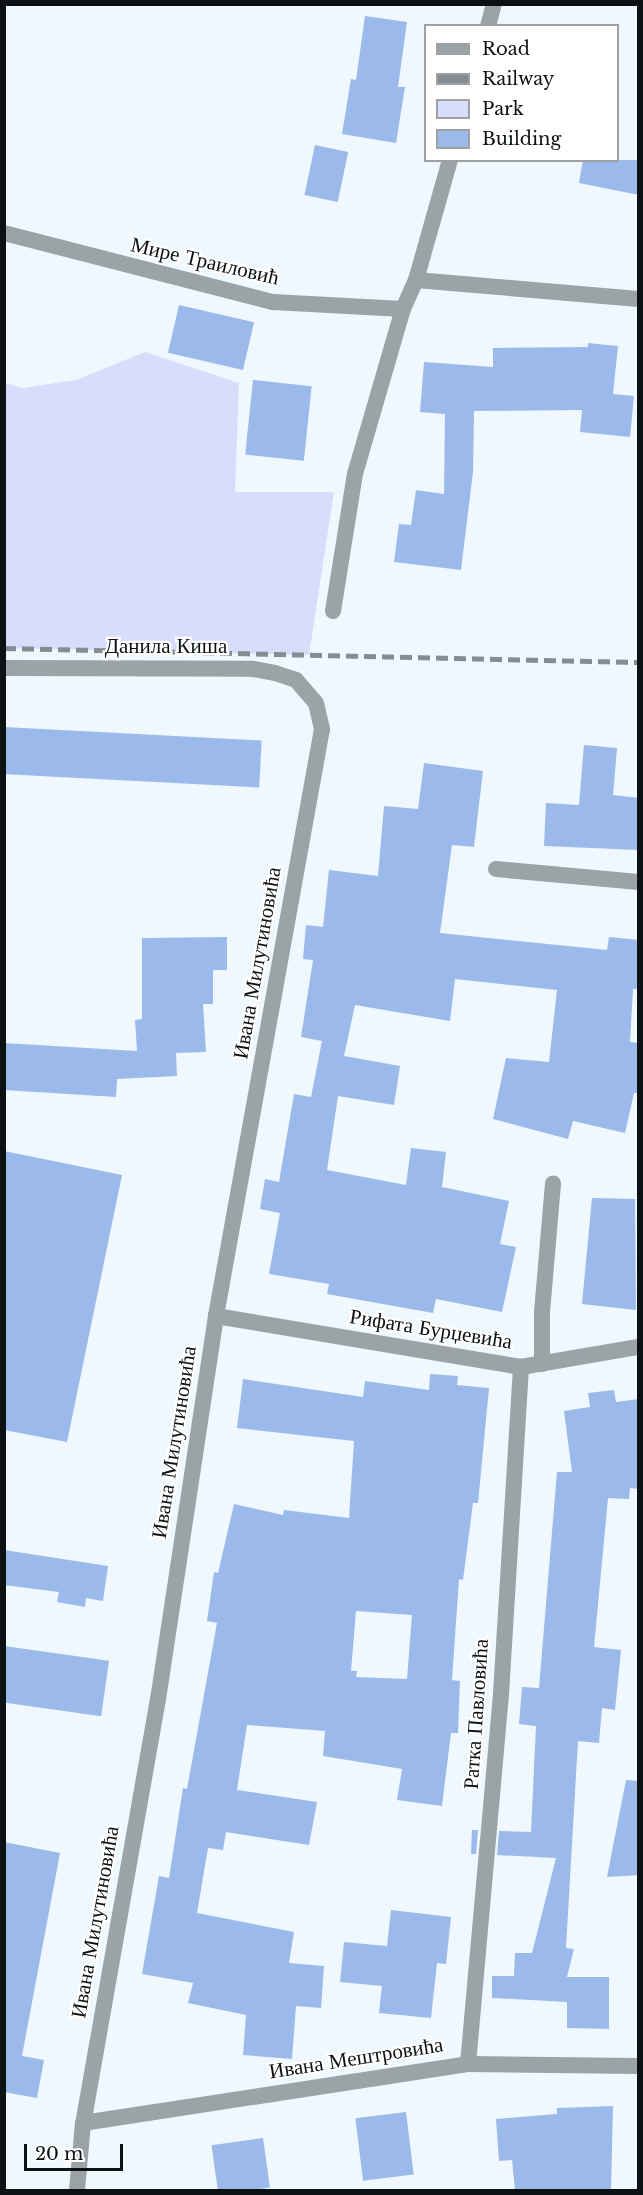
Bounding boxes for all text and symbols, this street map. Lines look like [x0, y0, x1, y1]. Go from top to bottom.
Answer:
legend [424, 24, 619, 162]
text: Road [482, 38, 530, 60]
text: Railway [482, 68, 554, 90]
text: Park [482, 98, 524, 120]
text: Building [482, 128, 561, 150]
street label: Мире Траиловић [128, 232, 282, 290]
street label: Данила Киша [105, 633, 227, 659]
street label: Ивана Милутиновића [228, 865, 286, 1061]
street label: Рифата Бурџевића [348, 1304, 514, 1354]
street label: Ивана Милутиновића [146, 1344, 202, 1540]
street label: Ратка Павловића [458, 1638, 494, 1790]
street label: Ивана Милутиновића [66, 1824, 124, 2020]
street label: Ивана Мештровића [267, 2032, 445, 2084]
scale bar [27, 2132, 126, 2170]
text: 20 m [35, 2143, 83, 2165]

